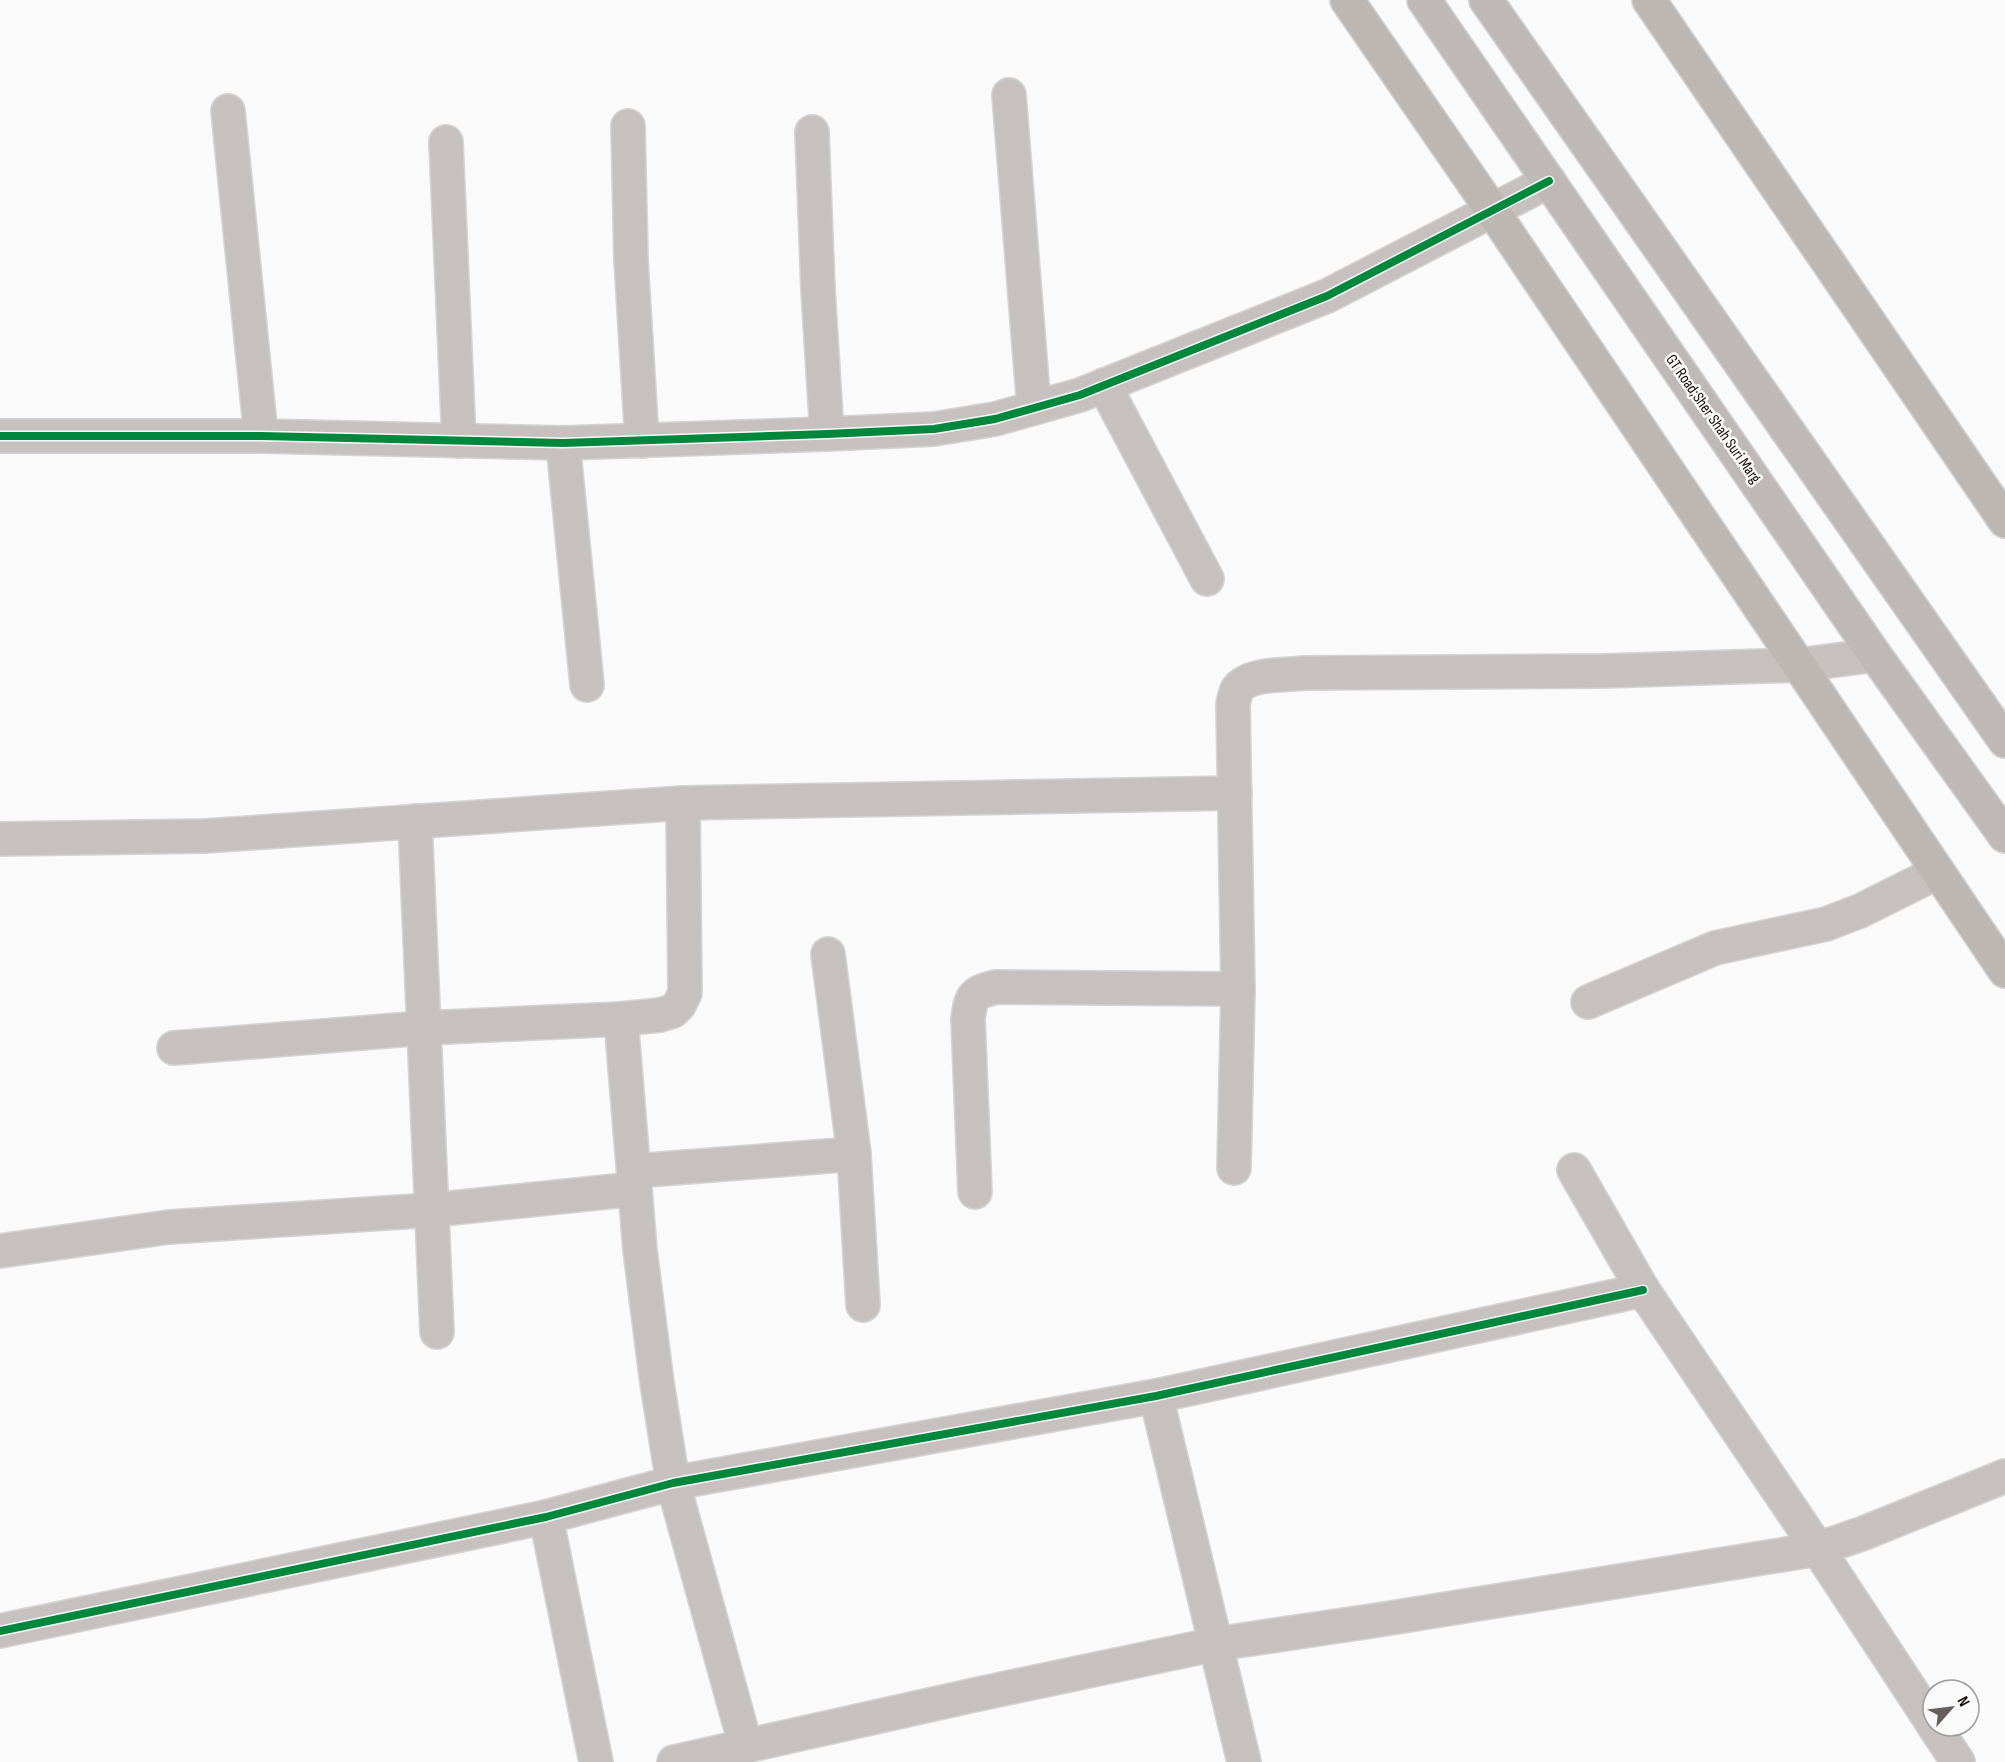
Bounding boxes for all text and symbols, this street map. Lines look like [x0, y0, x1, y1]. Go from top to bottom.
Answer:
street label: GT Road;Sher Shah Suri Marg [1661, 351, 1765, 487]
north arrow [1921, 1678, 1981, 1738]
text: N [1953, 1693, 1973, 1710]

